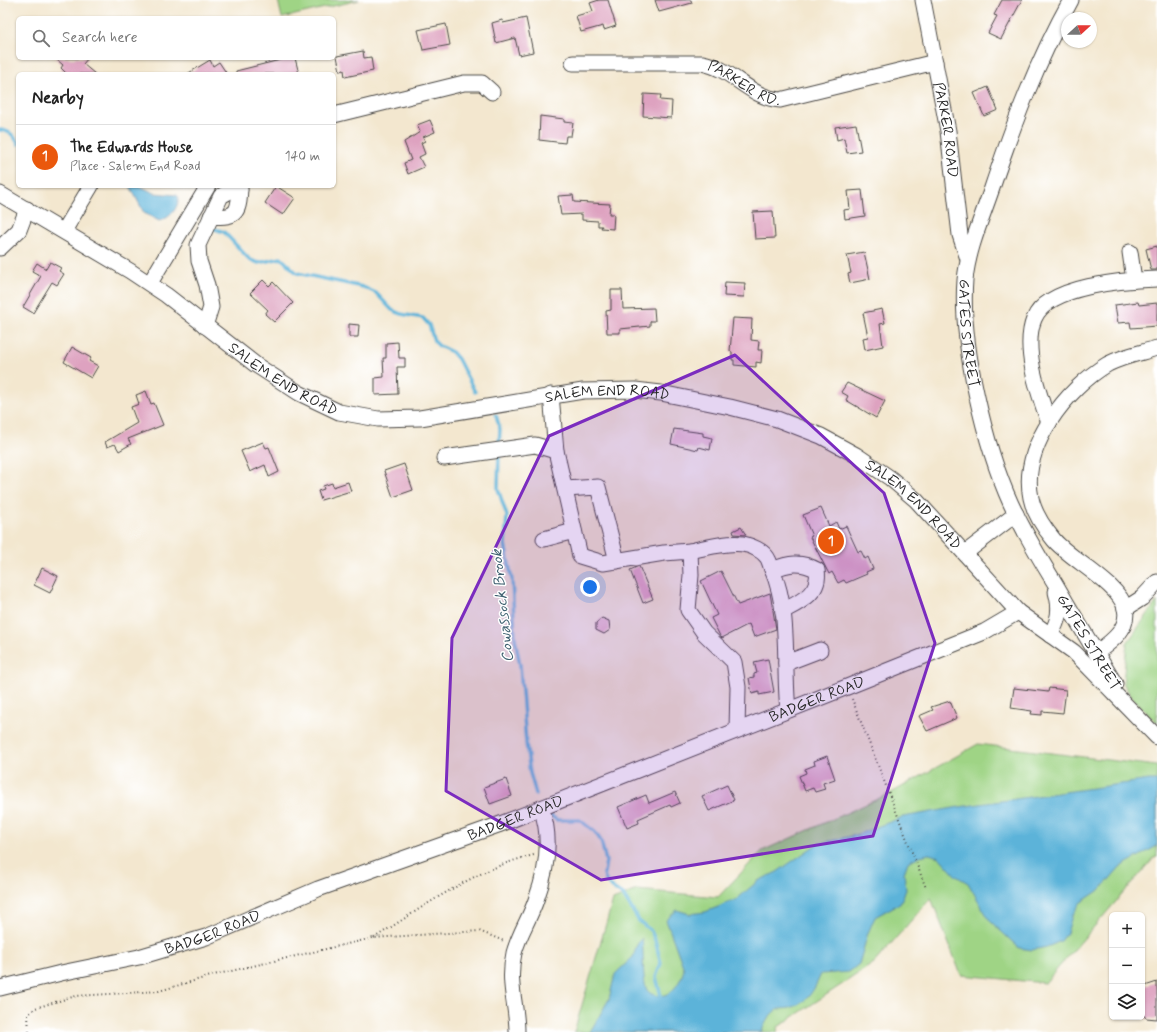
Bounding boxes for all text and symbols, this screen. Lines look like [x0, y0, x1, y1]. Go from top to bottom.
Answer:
north arrow [1061, 12, 1097, 48]
search box [16, 16, 336, 60]
icon: search [30, 27, 52, 49]
text: Search here [62, 28, 138, 48]
street label: PARKER RD. [705, 56, 781, 111]
street label: PARKER ROAD [928, 81, 962, 179]
text: Nearby [32, 87, 84, 109]
text: The Edwards House [70, 138, 193, 158]
text: 1 [42, 148, 48, 165]
text: 140 m [285, 148, 320, 165]
text: Place · Salem End Road [70, 158, 200, 175]
street label: GATES STREET [953, 278, 984, 390]
street label: SALEM END ROAD [224, 338, 341, 421]
street label: SALEM END ROAD [544, 380, 671, 408]
street label: SALEM END ROAD [861, 455, 966, 554]
pin: 1 [818, 526, 844, 556]
water label: Cowassock Brook [486, 547, 519, 663]
your location [580, 577, 600, 597]
street label: GATES STREET [1052, 591, 1125, 695]
street label: BADGER ROAD [766, 672, 868, 728]
street label: BADGER ROAD [465, 791, 567, 846]
street label: BADGER ROAD [162, 906, 264, 960]
map controls [1109, 912, 1145, 1020]
button: + [1109, 912, 1145, 948]
button: − [1109, 948, 1145, 984]
button: layers [1109, 984, 1145, 1020]

